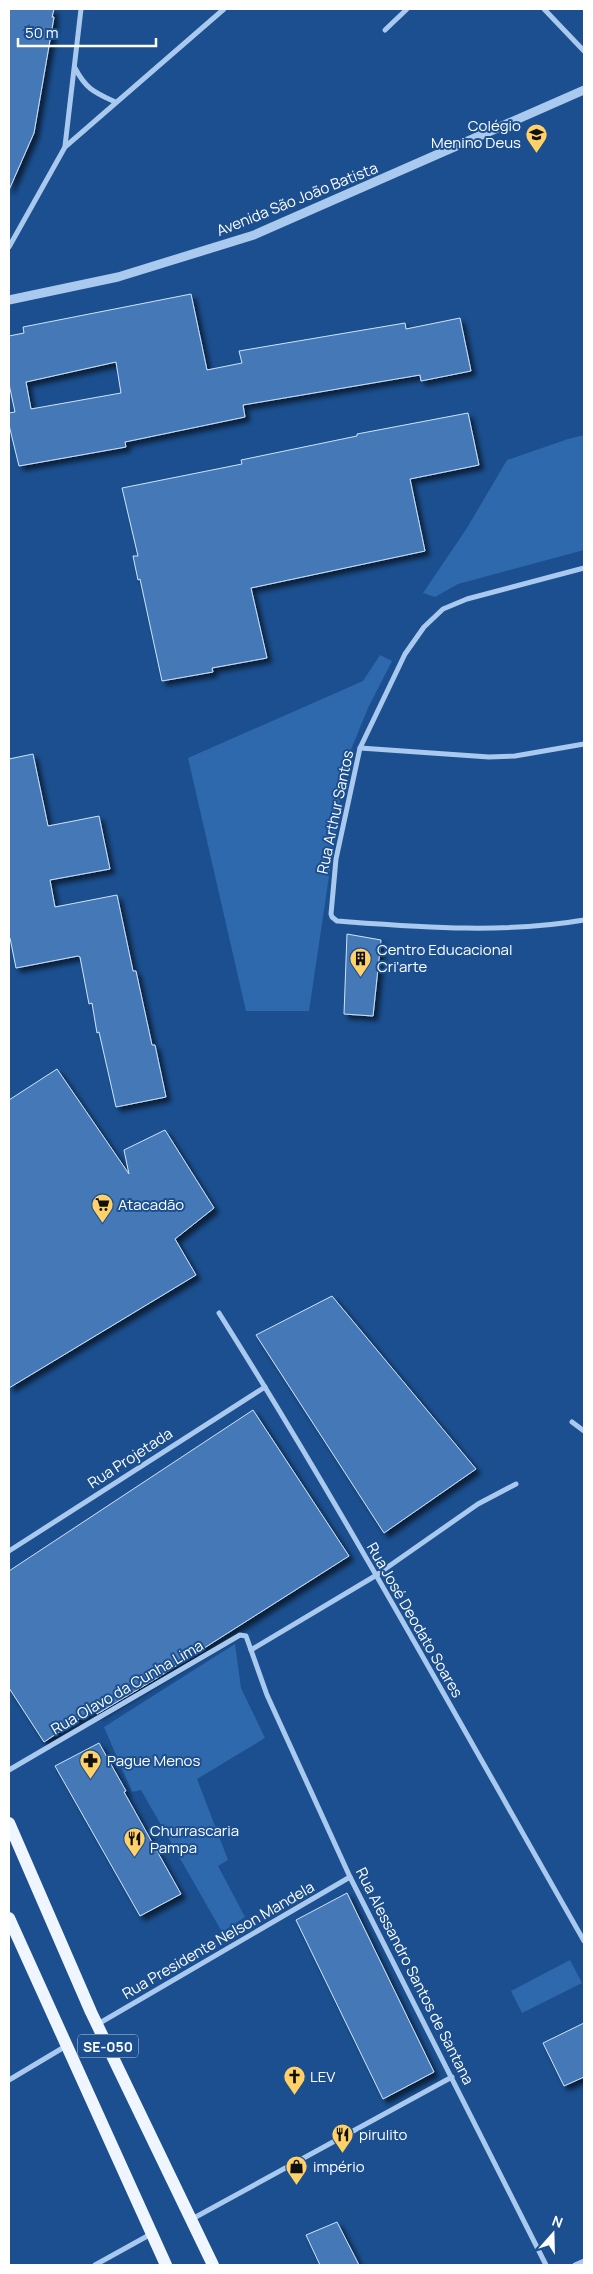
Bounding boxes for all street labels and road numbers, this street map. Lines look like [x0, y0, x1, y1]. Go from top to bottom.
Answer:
street label: Avenida São João Batista [213, 157, 381, 241]
street label: Rua Arthur Santos [312, 748, 358, 876]
street label: Rua Projetada [84, 1423, 176, 1493]
street label: Rua José Deodato Soares [362, 1539, 468, 1702]
street label: Rua Olavo da Cunha Lima [47, 1635, 207, 1739]
street label: Rua Alessandro Santos de Santana [351, 1864, 479, 2088]
street label: Rua Presidente Nelson Mandela [118, 1876, 318, 2004]
road number: SE-050 [78, 2034, 138, 2058]

